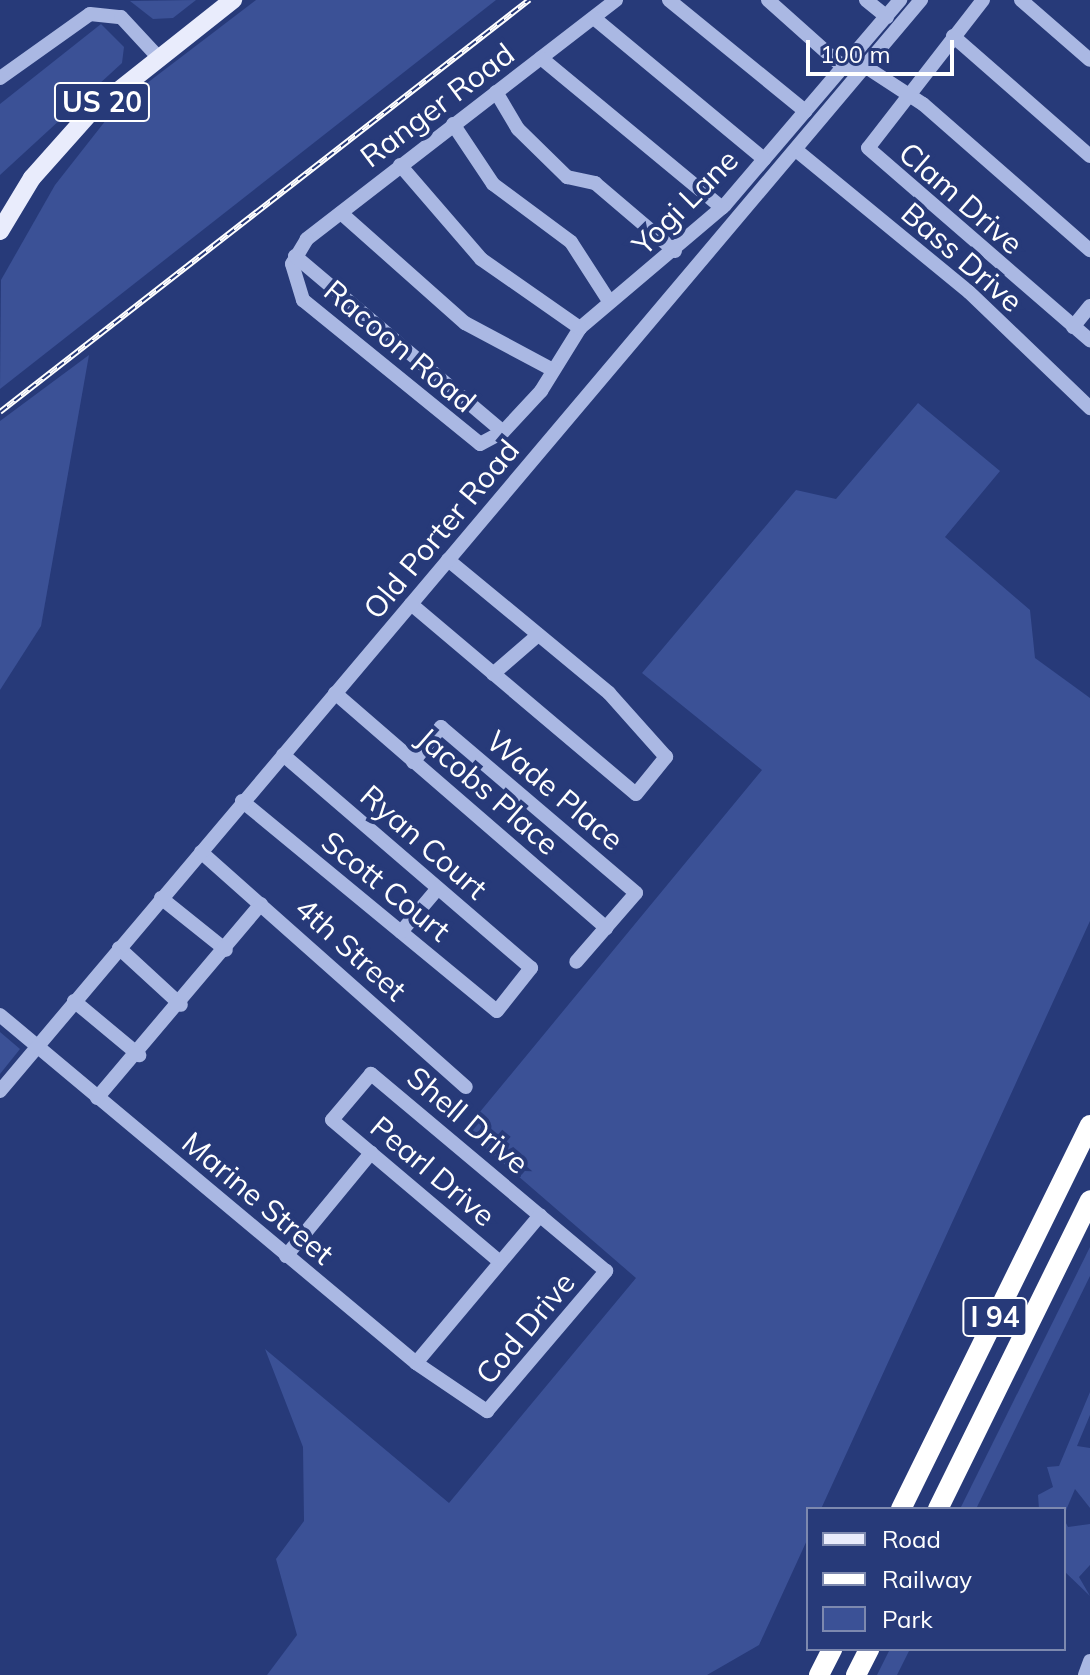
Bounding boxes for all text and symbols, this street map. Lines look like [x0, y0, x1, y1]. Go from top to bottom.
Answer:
scale bar [810, 24, 958, 74]
street label: Ranger Road [353, 36, 521, 174]
text: 100 m [820, 39, 891, 69]
road number: US 20 [52, 78, 152, 126]
street label: Clam Drive [892, 134, 1030, 262]
street label: Yogi Lane [625, 142, 745, 262]
street label: Bass Drive [894, 195, 1030, 319]
street label: Racoon Road [317, 272, 483, 420]
street label: Old Porter Road [356, 432, 526, 626]
street label: Jacobs Place [410, 720, 566, 862]
street label: Wade Place [479, 722, 631, 858]
street label: Ryan Court [353, 777, 495, 907]
street label: Scott Court [315, 823, 457, 949]
street label: 4th Street [288, 890, 414, 1008]
street label: Shell Drive [400, 1059, 536, 1181]
street label: Pearl Drive [363, 1109, 503, 1233]
street label: Marine Street [175, 1124, 341, 1272]
street label: Cod Drive [468, 1265, 582, 1391]
road number: I 94 [961, 1293, 1029, 1341]
legend [806, 1507, 1066, 1651]
text: Road [882, 1524, 941, 1554]
text: Railway [882, 1564, 972, 1594]
text: Park [882, 1604, 933, 1634]

